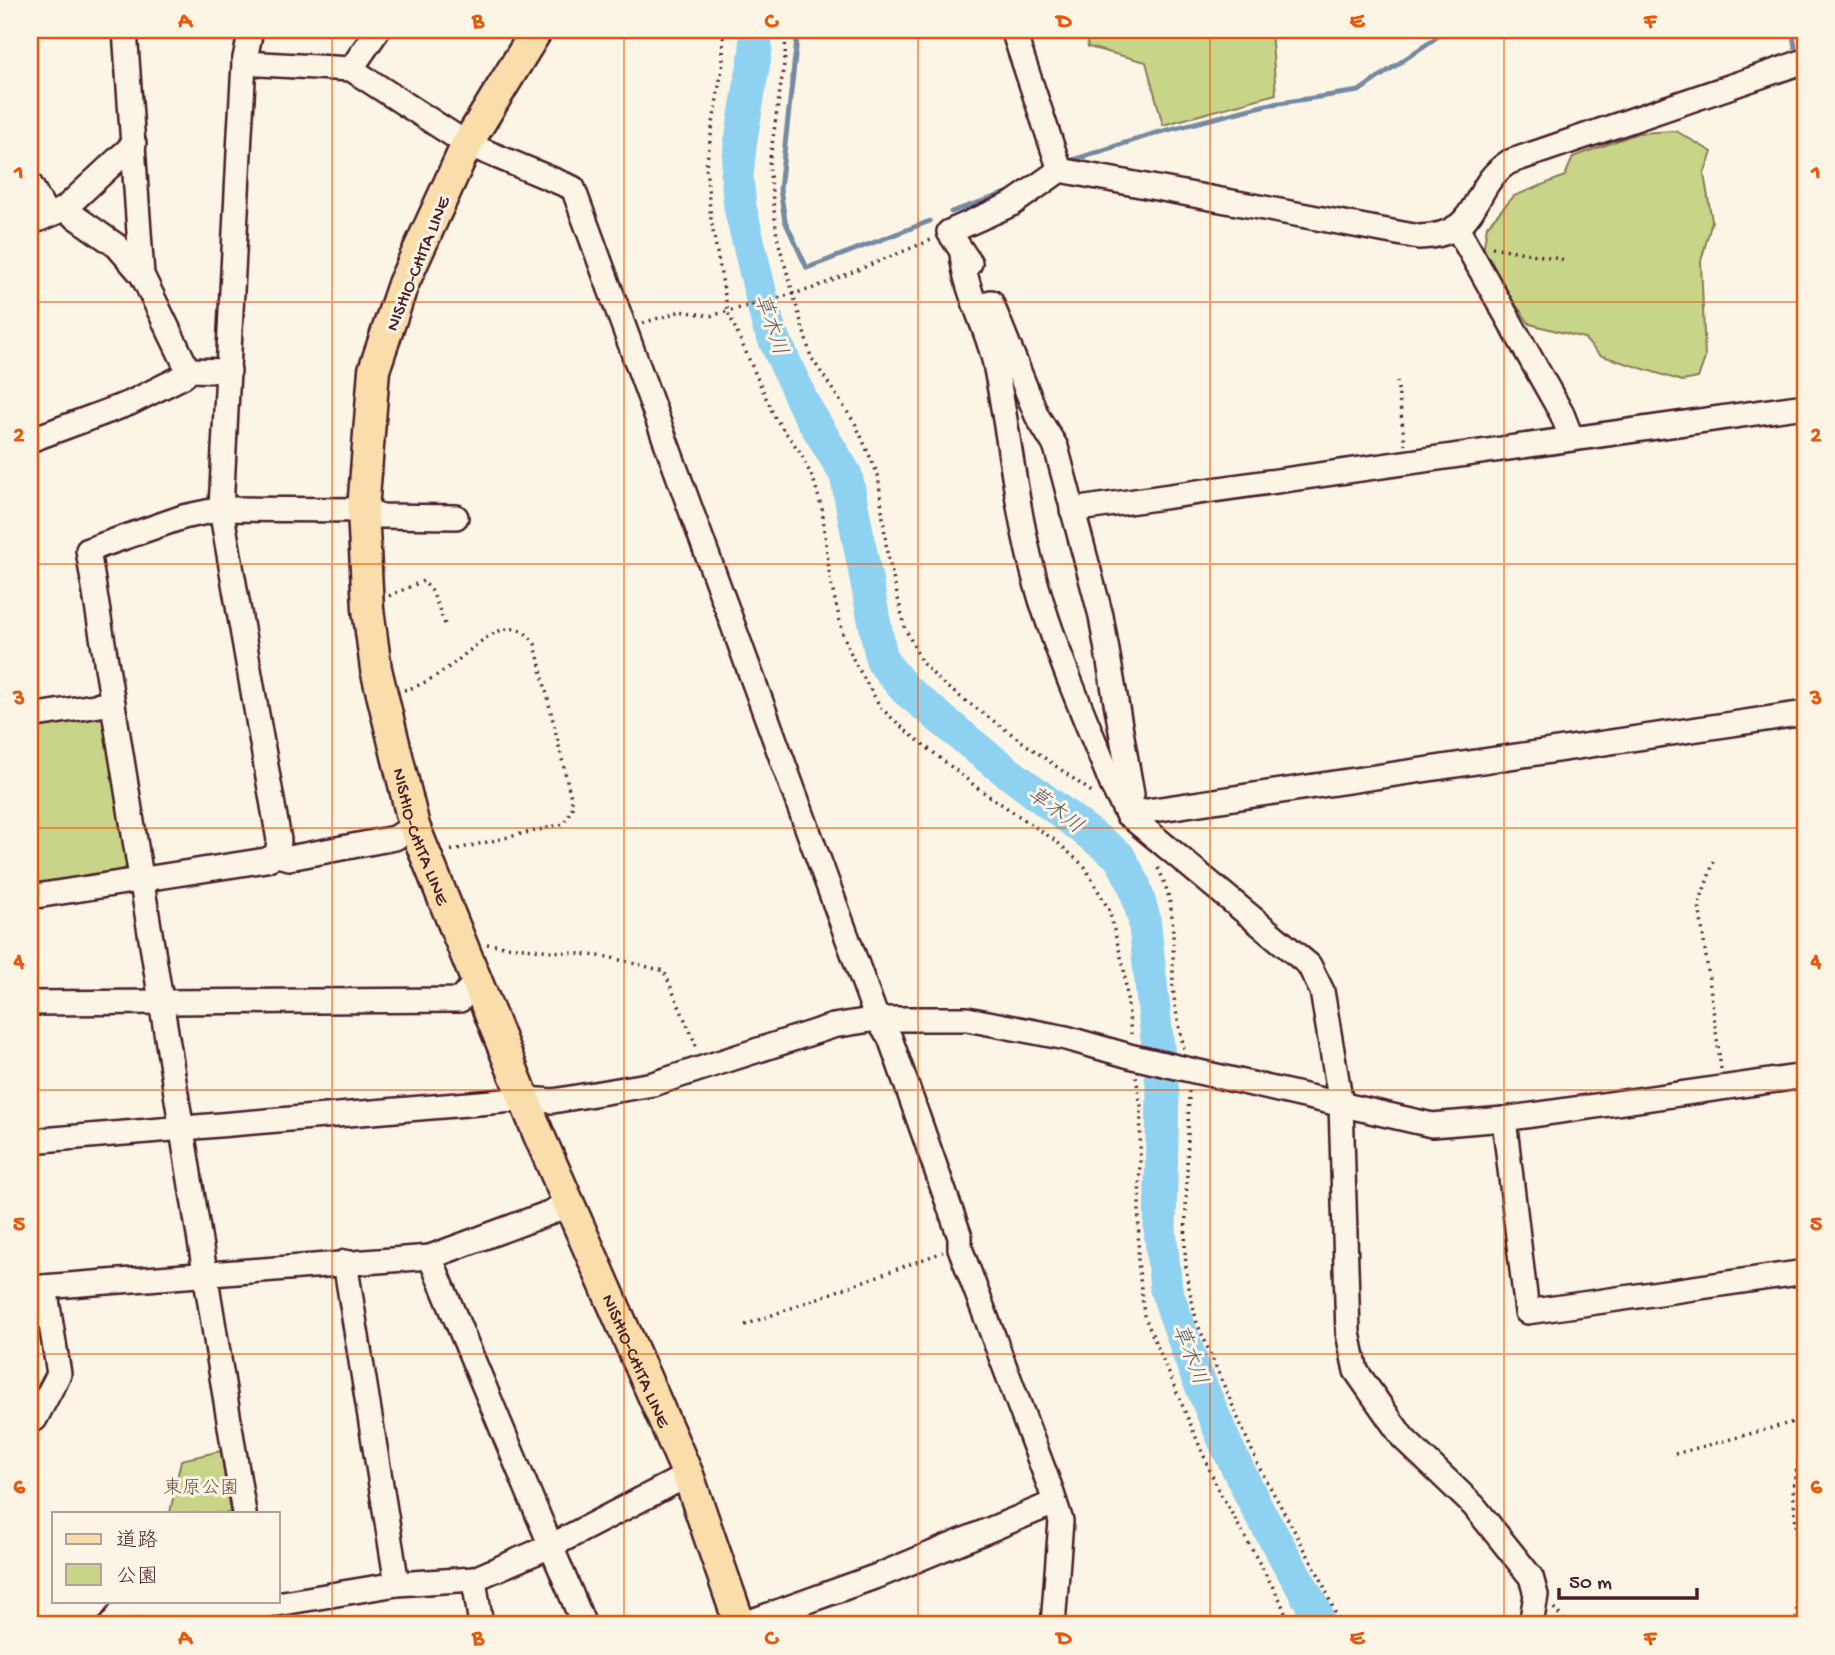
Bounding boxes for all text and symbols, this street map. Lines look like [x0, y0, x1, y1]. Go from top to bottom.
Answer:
text: A [177, 9, 193, 36]
text: B [471, 9, 485, 36]
text: C [765, 9, 780, 36]
text: D [1055, 9, 1073, 36]
text: E [1350, 9, 1366, 36]
text: F [1643, 9, 1658, 36]
text: 1 [13, 160, 24, 187]
text: 1 [1810, 160, 1821, 187]
street label: NISHIO-CHITA LINE [382, 193, 457, 335]
water label: 草木川 [747, 291, 792, 359]
text: 2 [13, 423, 25, 450]
text: 2 [1810, 423, 1822, 450]
text: 3 [12, 686, 25, 713]
text: 3 [1809, 686, 1822, 713]
street label: NISHIO-CHITA LINE [385, 766, 453, 910]
water label: 草木川 [1021, 782, 1087, 841]
text: 4 [13, 949, 25, 976]
text: 4 [1810, 949, 1822, 976]
text: 5 [13, 1212, 25, 1239]
text: 5 [1810, 1212, 1822, 1239]
street label: NISHIO-CHITA LINE [595, 1291, 674, 1433]
water label: 草木川 [1165, 1321, 1212, 1389]
text: 6 [13, 1475, 26, 1502]
text: 6 [1810, 1475, 1823, 1502]
park label: 東原公園 [163, 1477, 239, 1501]
legend [52, 1512, 280, 1602]
text: 道路 [116, 1529, 158, 1555]
scale bar [1559, 1557, 1697, 1601]
text: 公園 [116, 1566, 158, 1591]
text: 50 m [1569, 1572, 1612, 1597]
text: A [177, 1626, 193, 1653]
text: B [471, 1626, 485, 1653]
text: C [765, 1626, 780, 1653]
text: D [1055, 1626, 1073, 1653]
text: E [1350, 1626, 1366, 1653]
text: F [1643, 1626, 1658, 1653]

